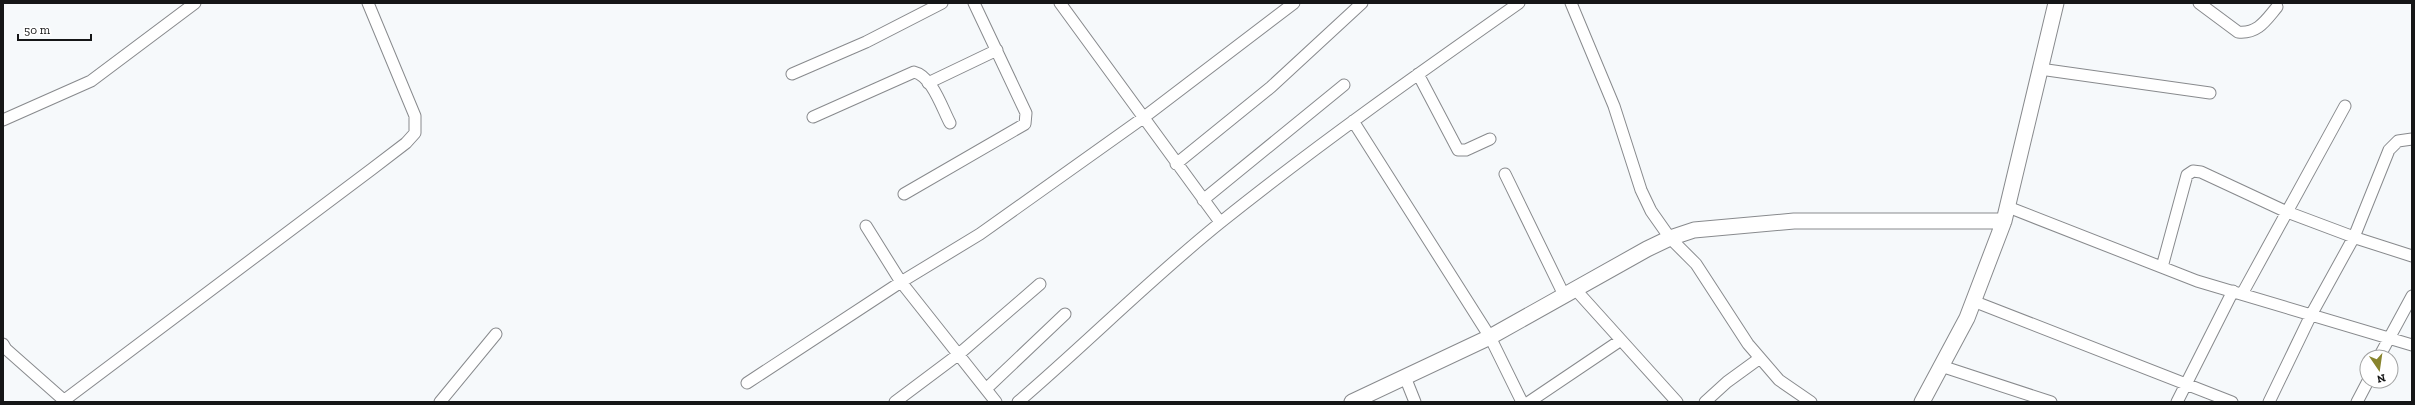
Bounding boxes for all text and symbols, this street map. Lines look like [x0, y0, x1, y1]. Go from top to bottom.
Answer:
scale bar [18, 16, 91, 42]
text: 50 m [24, 23, 51, 37]
north arrow [2359, 349, 2399, 389]
text: N [2375, 371, 2387, 386]

